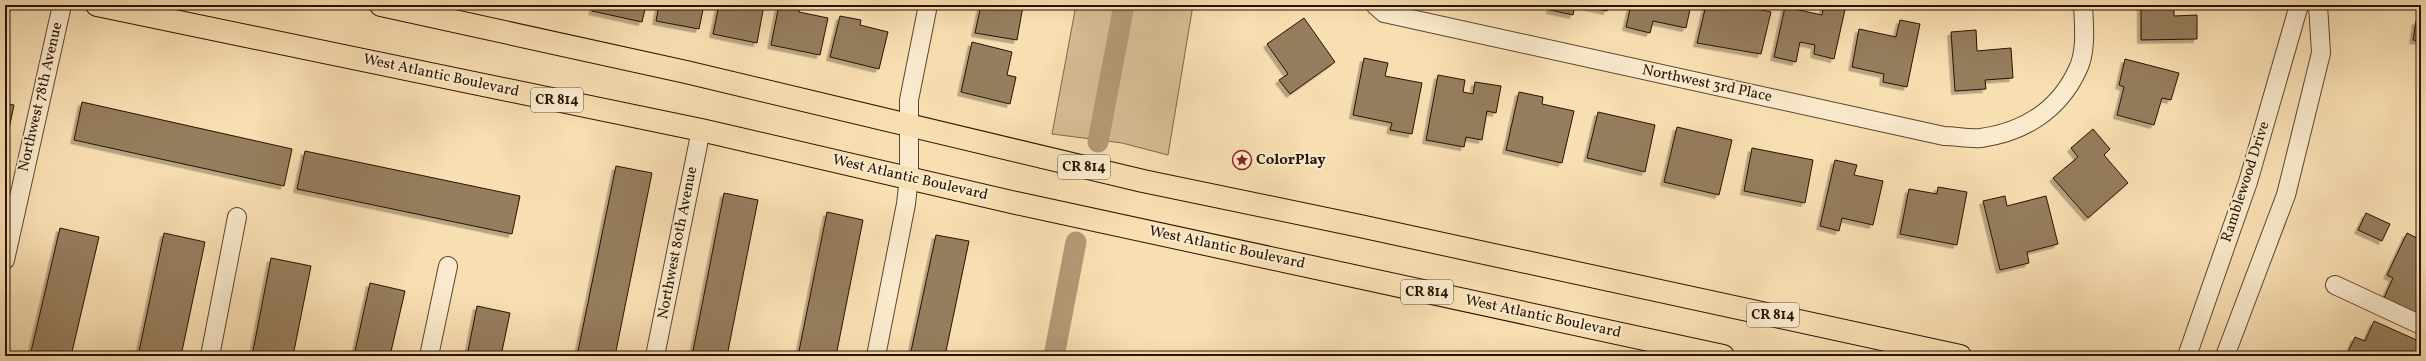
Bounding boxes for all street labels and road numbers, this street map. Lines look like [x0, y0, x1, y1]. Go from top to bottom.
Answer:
street label: Northwest 78th Avenue [14, 20, 68, 174]
street label: West Atlantic Boulevard [361, 49, 521, 103]
street label: Northwest 3rd Place [1640, 60, 1774, 108]
road number: CR 814 [531, 88, 583, 112]
street label: Ramblewood Drive [2217, 119, 2275, 245]
street label: West Atlantic Boulevard [830, 150, 990, 206]
road number: CR 814 [1058, 155, 1110, 179]
street label: Northwest 80th Avenue [653, 165, 703, 321]
street label: West Atlantic Boulevard [1147, 221, 1307, 275]
road number: CR 814 [1401, 280, 1453, 304]
street label: West Atlantic Boulevard [1463, 290, 1623, 344]
road number: CR 814 [1747, 303, 1799, 327]

